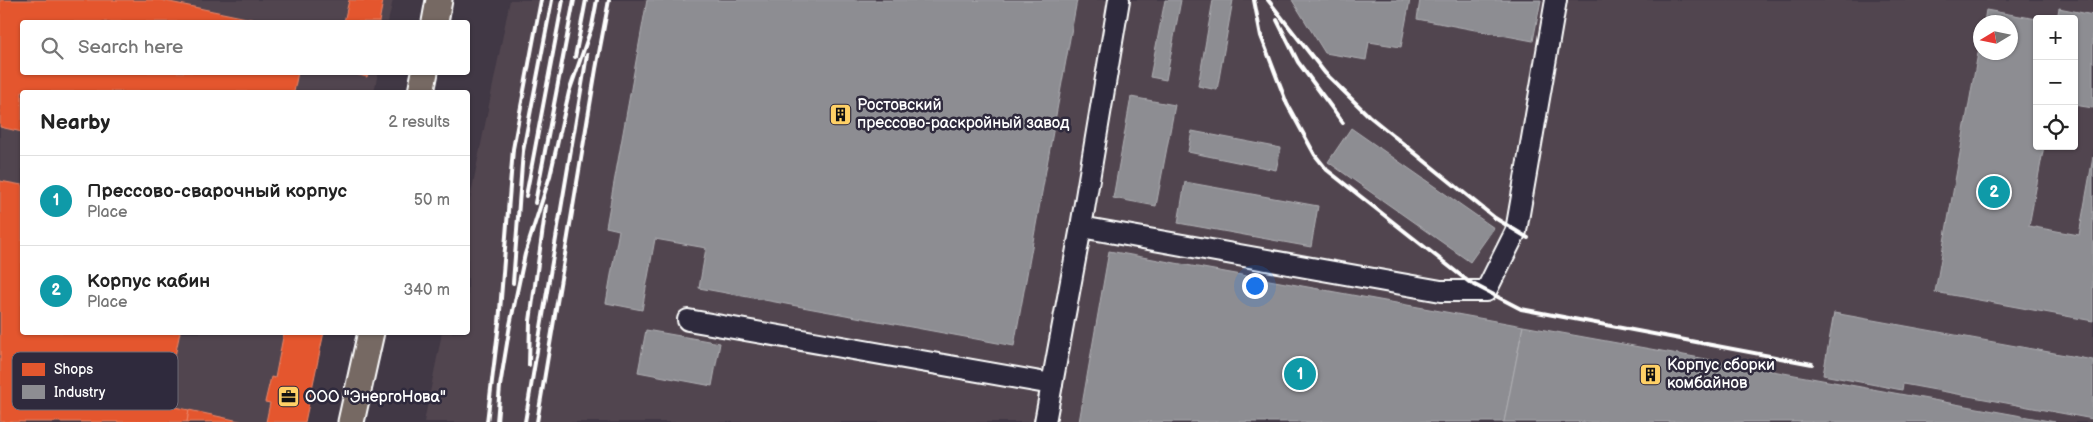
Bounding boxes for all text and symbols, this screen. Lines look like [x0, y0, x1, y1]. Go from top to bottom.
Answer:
north arrow [1973, 15, 2018, 60]
map controls [2033, 15, 2078, 150]
button: + [2033, 15, 2078, 60]
search box [20, 20, 470, 75]
icon: search [38, 34, 66, 62]
text: Search here [78, 36, 183, 59]
button: − [2033, 60, 2078, 105]
place label: Ростовский прессово-раскройный завод [857, 96, 1070, 133]
building icon: Ростовский прессово-раскройный завод [829, 102, 853, 126]
button: locate [2033, 105, 2078, 150]
text: Nearby [40, 110, 110, 135]
text: 2 results [388, 113, 450, 132]
pin: 2 [1978, 173, 2010, 211]
text: Прессово-сварочный корпус [87, 180, 347, 203]
text: 1 [53, 191, 59, 210]
text: 50 m [414, 191, 450, 210]
text: Place [87, 203, 128, 222]
text: Корпус кабин [87, 270, 210, 293]
your location [1242, 273, 1268, 299]
text: 2 [51, 281, 61, 300]
text: 340 m [403, 281, 450, 300]
text: Place [87, 293, 128, 312]
legend [12, 352, 178, 410]
pin: 1 [1284, 355, 1316, 393]
place label: Корпус сборки комбайнов [1667, 356, 1775, 393]
text: Shops [54, 361, 93, 378]
building icon: Корпус сборки комбайнов [1639, 362, 1663, 386]
text: Industry [54, 384, 106, 401]
office icon: ООО "ЭнергоНова" [277, 385, 301, 409]
place label: ООО "ЭнергоНова" [305, 388, 446, 407]

